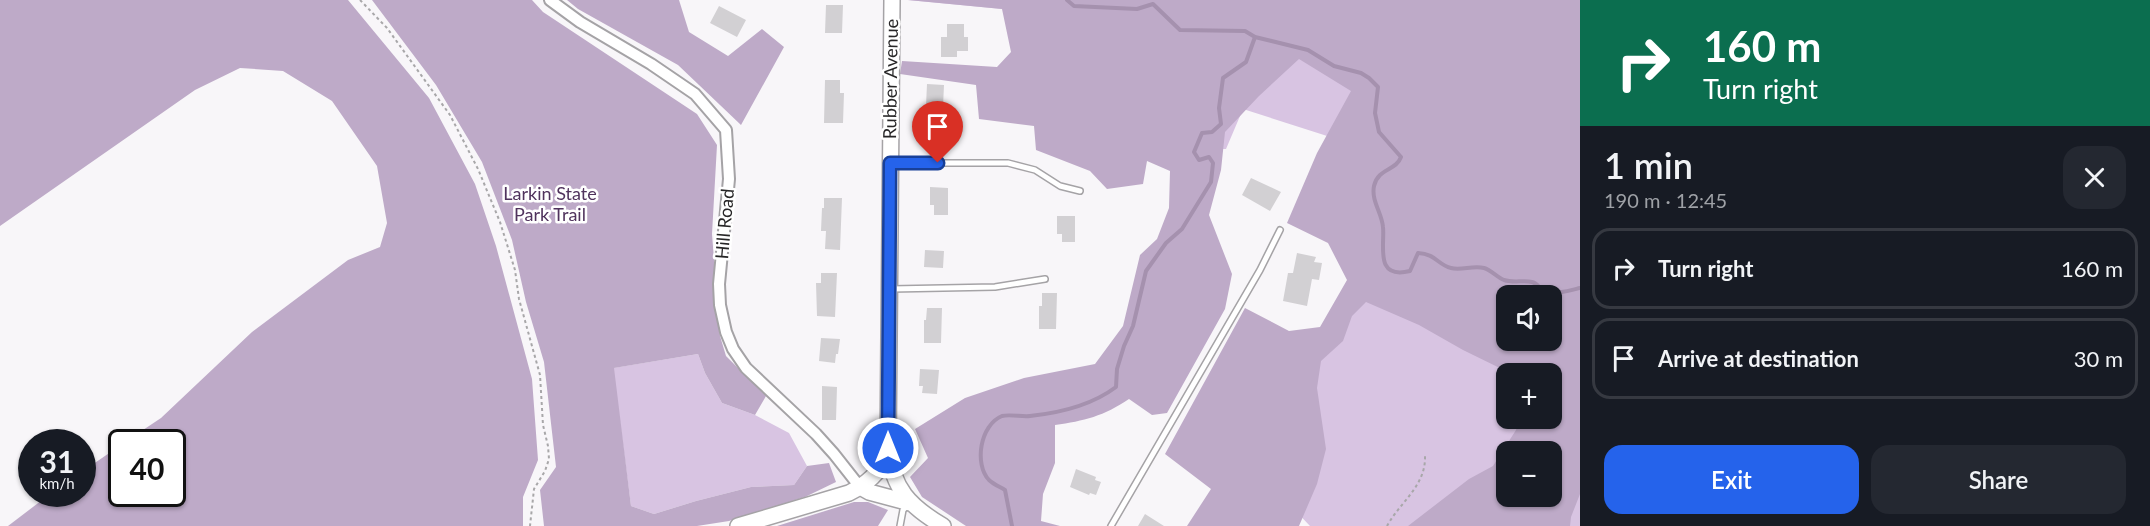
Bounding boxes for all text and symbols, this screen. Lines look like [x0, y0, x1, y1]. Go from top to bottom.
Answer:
street label: Rubber Avenue [878, 19, 902, 139]
text: 160 m [1703, 21, 1821, 71]
icon: right [1604, 24, 1682, 102]
text: Turn right [1703, 72, 1818, 105]
pin [912, 101, 963, 163]
icon: arrive [921, 110, 954, 143]
text: 1 min [1604, 143, 1693, 187]
button: close [2063, 146, 2126, 209]
park label: Larkin State Park Trail [503, 182, 597, 225]
street label: Hill Road [710, 188, 738, 260]
text: 190 m · 12:45 [1604, 188, 1727, 212]
icon: right [1607, 252, 1640, 285]
text: Turn right [1658, 255, 1753, 282]
text: 160 m [2061, 255, 2123, 282]
map controls [1496, 285, 1562, 507]
button: sound [1496, 285, 1562, 351]
icon: arrive [1607, 342, 1640, 375]
text: Arrive at destination [1658, 345, 1859, 372]
text: 30 m [2074, 345, 2123, 372]
button: + [1496, 363, 1562, 429]
position arrow [856, 416, 920, 480]
speed limit sign: 40 [108, 429, 186, 507]
button: − [1496, 441, 1562, 507]
text: 31 [40, 443, 74, 479]
button: Exit [1604, 445, 1859, 514]
button: Share [1871, 445, 2126, 514]
text: km/h [39, 474, 75, 492]

